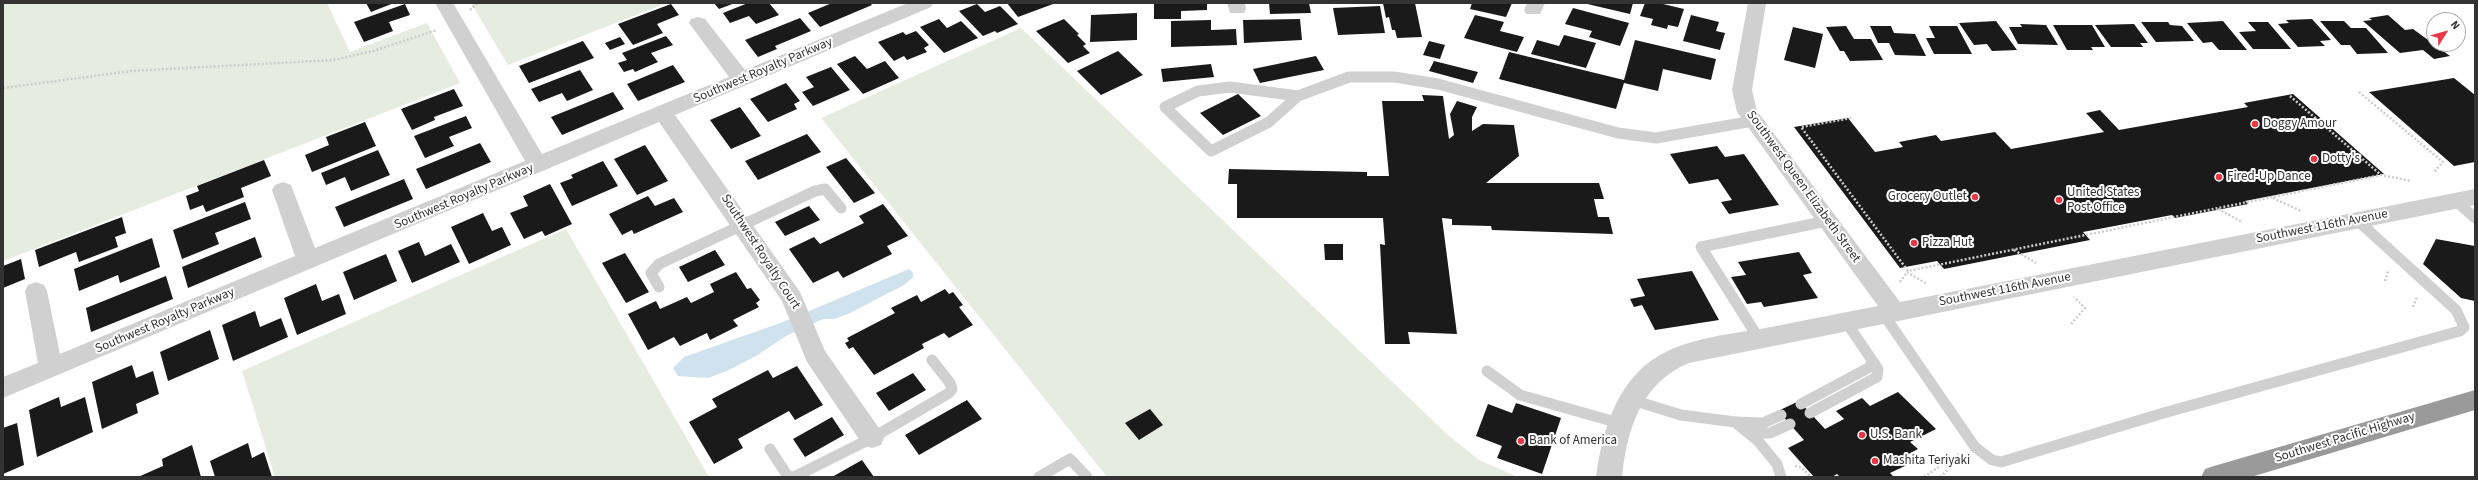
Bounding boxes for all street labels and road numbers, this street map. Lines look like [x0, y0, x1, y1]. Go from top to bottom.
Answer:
street label: Southwest Royalty Parkway [691, 35, 835, 107]
street label: Southwest Queen Elizabeth Street [1743, 108, 1863, 266]
street label: Southwest Royalty Parkway [392, 161, 536, 233]
street label: Southwest Royalty Court [717, 192, 803, 312]
street label: Southwest 116th Avenue [2255, 207, 2389, 247]
street label: Southwest 116th Avenue [1938, 270, 2072, 310]
street label: Southwest Royalty Parkway [93, 285, 237, 357]
street label: Southwest Pacific Highway [2273, 409, 2417, 467]

